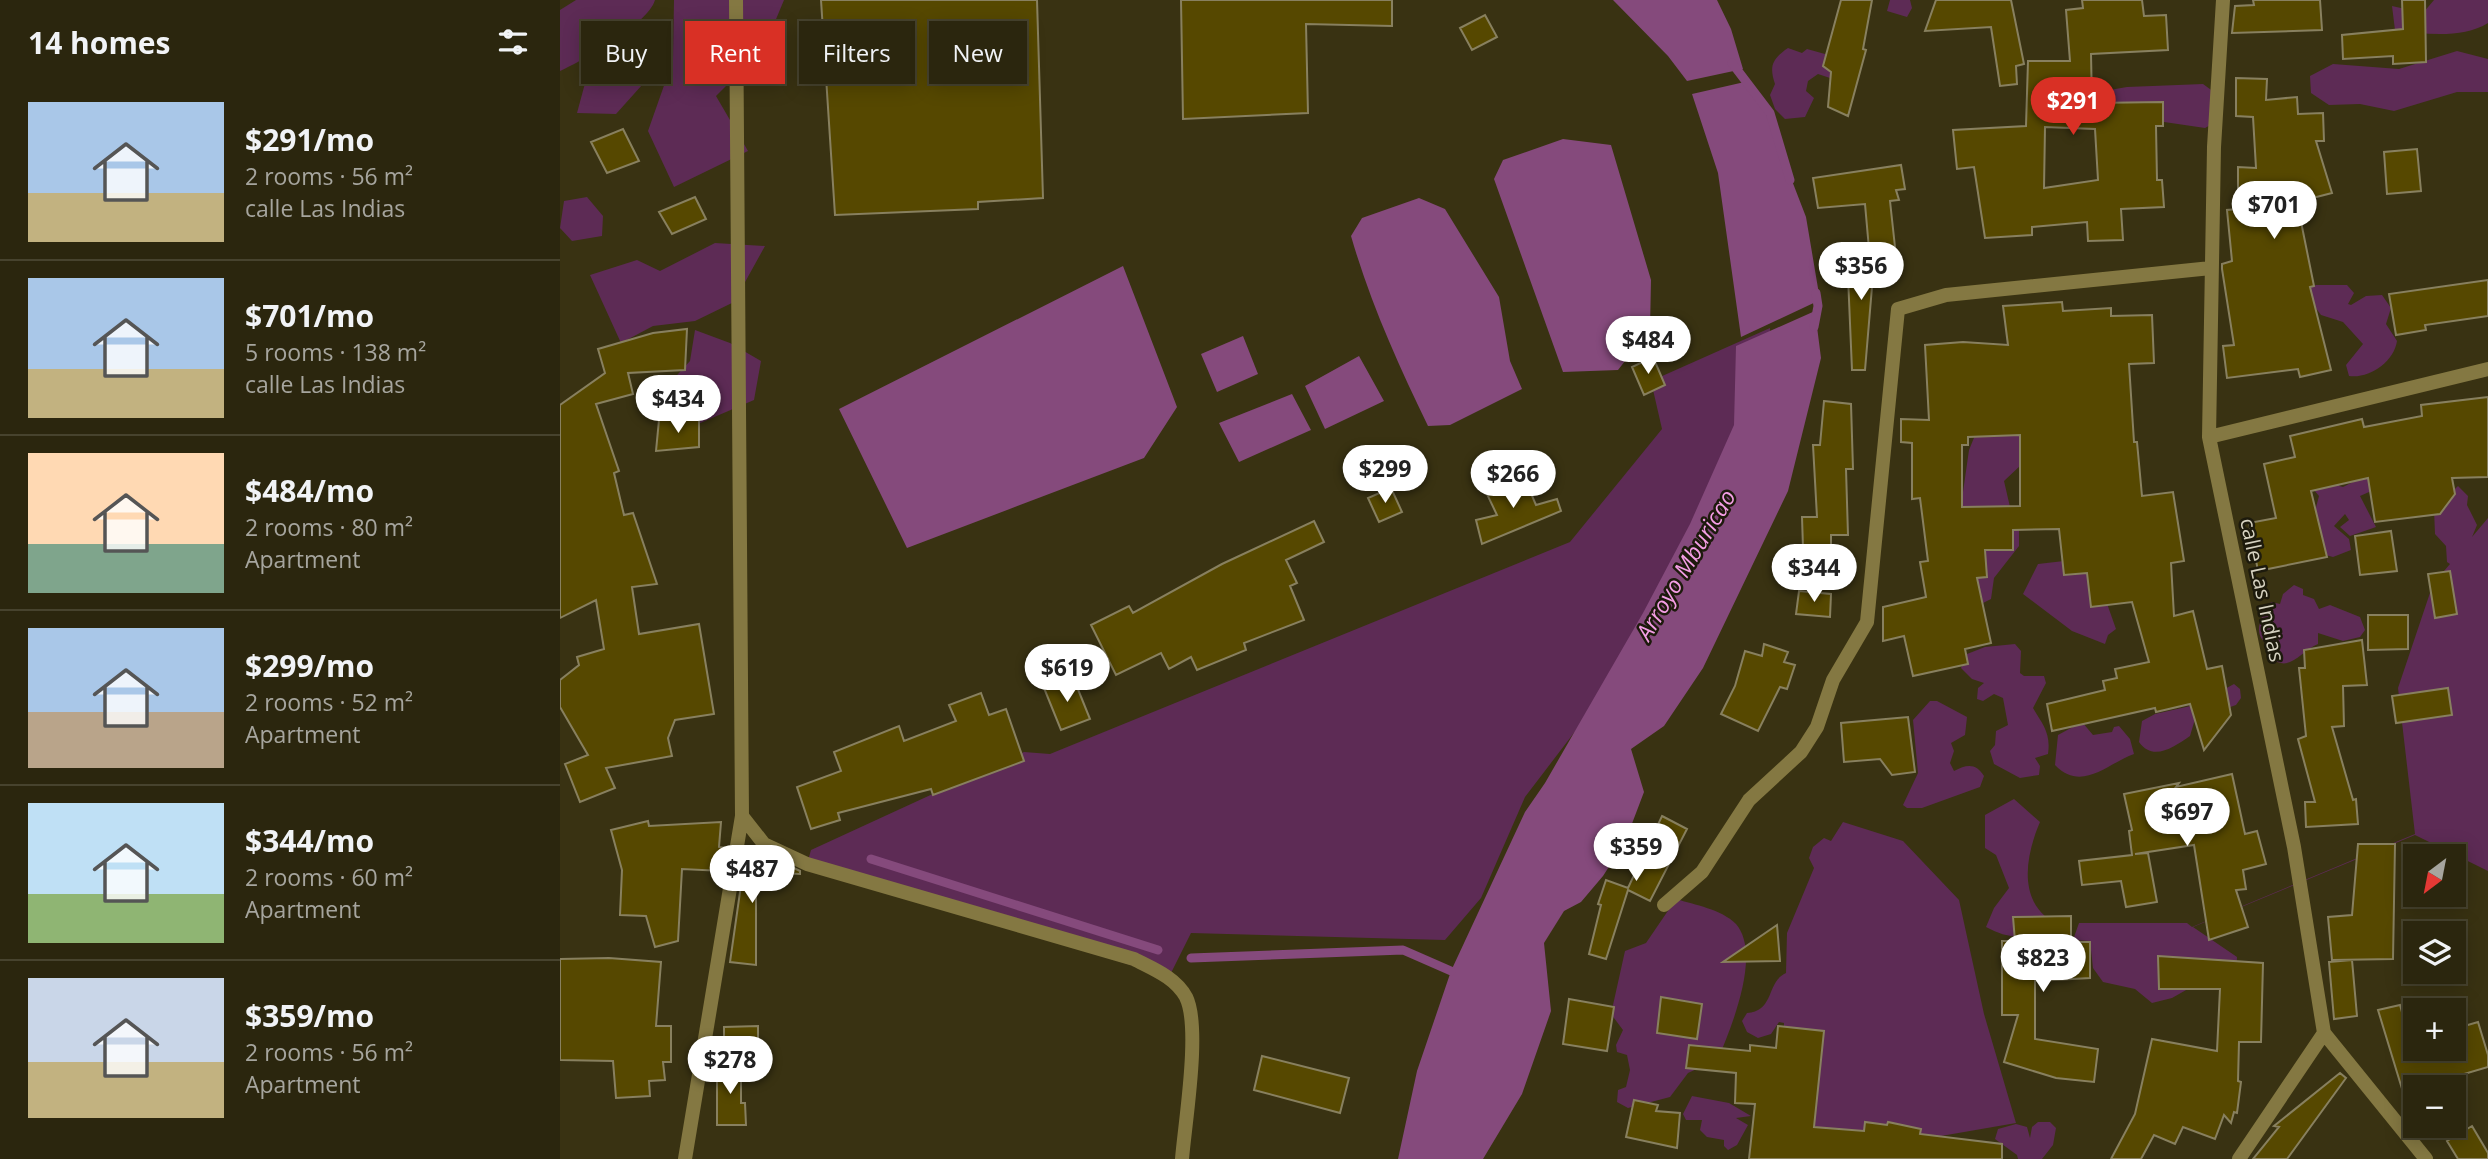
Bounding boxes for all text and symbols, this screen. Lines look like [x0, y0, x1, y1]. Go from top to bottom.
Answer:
chip: Buy [581, 21, 671, 84]
chip: Rent [685, 21, 785, 84]
chip: Filters [799, 21, 915, 84]
chip: New [929, 21, 1027, 84]
text: 14 homes [28, 22, 171, 63]
icon: filters [494, 23, 532, 61]
pin: $291 [2032, 78, 2114, 137]
text: $291 [2047, 84, 2099, 116]
text: $291/mo [245, 119, 374, 160]
icon: home [84, 130, 168, 214]
text: 2 rooms · 56 m² [245, 160, 413, 192]
pin: $701 [2233, 182, 2315, 241]
text: $701 [2248, 188, 2300, 220]
text: calle Las Indias [245, 192, 405, 224]
pin: $356 [1820, 243, 1902, 302]
text: $356 [1835, 249, 1887, 281]
text: $701/mo [245, 295, 374, 336]
icon: home [84, 306, 168, 390]
pin: $484 [1607, 316, 1689, 376]
text: $484 [1622, 323, 1674, 355]
text: 5 rooms · 138 m² [245, 336, 426, 368]
text: calle Las Indias [245, 368, 405, 400]
pin: $434 [637, 376, 719, 435]
text: $434 [652, 382, 704, 414]
pin: $299 [1344, 446, 1426, 505]
pin: $266 [1472, 450, 1554, 510]
text: $299 [1359, 452, 1411, 484]
text: $266 [1487, 457, 1539, 489]
text: $484/mo [245, 470, 374, 511]
icon: home [84, 481, 168, 565]
water label: Arroyo Mburicao [1626, 483, 1743, 648]
text: 2 rooms · 80 m² [245, 511, 413, 543]
street label: calle Las Indias [2234, 515, 2292, 664]
text: Apartment [245, 543, 361, 575]
pin: $344 [1773, 544, 1855, 604]
text: $344 [1788, 551, 1840, 583]
pin: $619 [1026, 644, 1108, 704]
text: $299/mo [245, 645, 374, 686]
text: $619 [1041, 651, 1093, 683]
icon: home [84, 656, 168, 740]
text: 2 rooms · 52 m² [245, 686, 413, 718]
text: Apartment [245, 718, 361, 750]
pin: $697 [2146, 788, 2228, 848]
text: $697 [2161, 795, 2213, 827]
text: $344/mo [245, 820, 374, 861]
pin: $359 [1595, 824, 1677, 883]
text: $359 [1610, 830, 1662, 862]
icon: home [84, 831, 168, 915]
north arrow [2403, 844, 2466, 906]
map controls [2403, 844, 2466, 1138]
pin: $487 [711, 846, 793, 905]
text: $487 [726, 852, 778, 884]
text: 2 rooms · 60 m² [245, 861, 413, 893]
text: Apartment [245, 893, 361, 925]
button: layers [2403, 921, 2466, 984]
pin: $823 [2002, 934, 2084, 994]
text: $823 [2017, 941, 2069, 973]
text: $359/mo [245, 995, 374, 1036]
button: + [2403, 998, 2466, 1061]
icon: home [84, 1006, 168, 1090]
text: 2 rooms · 56 m² [245, 1036, 413, 1068]
pin: $278 [689, 1036, 771, 1096]
text: $278 [704, 1043, 756, 1075]
text: Apartment [245, 1068, 361, 1100]
button: − [2403, 1075, 2466, 1138]

